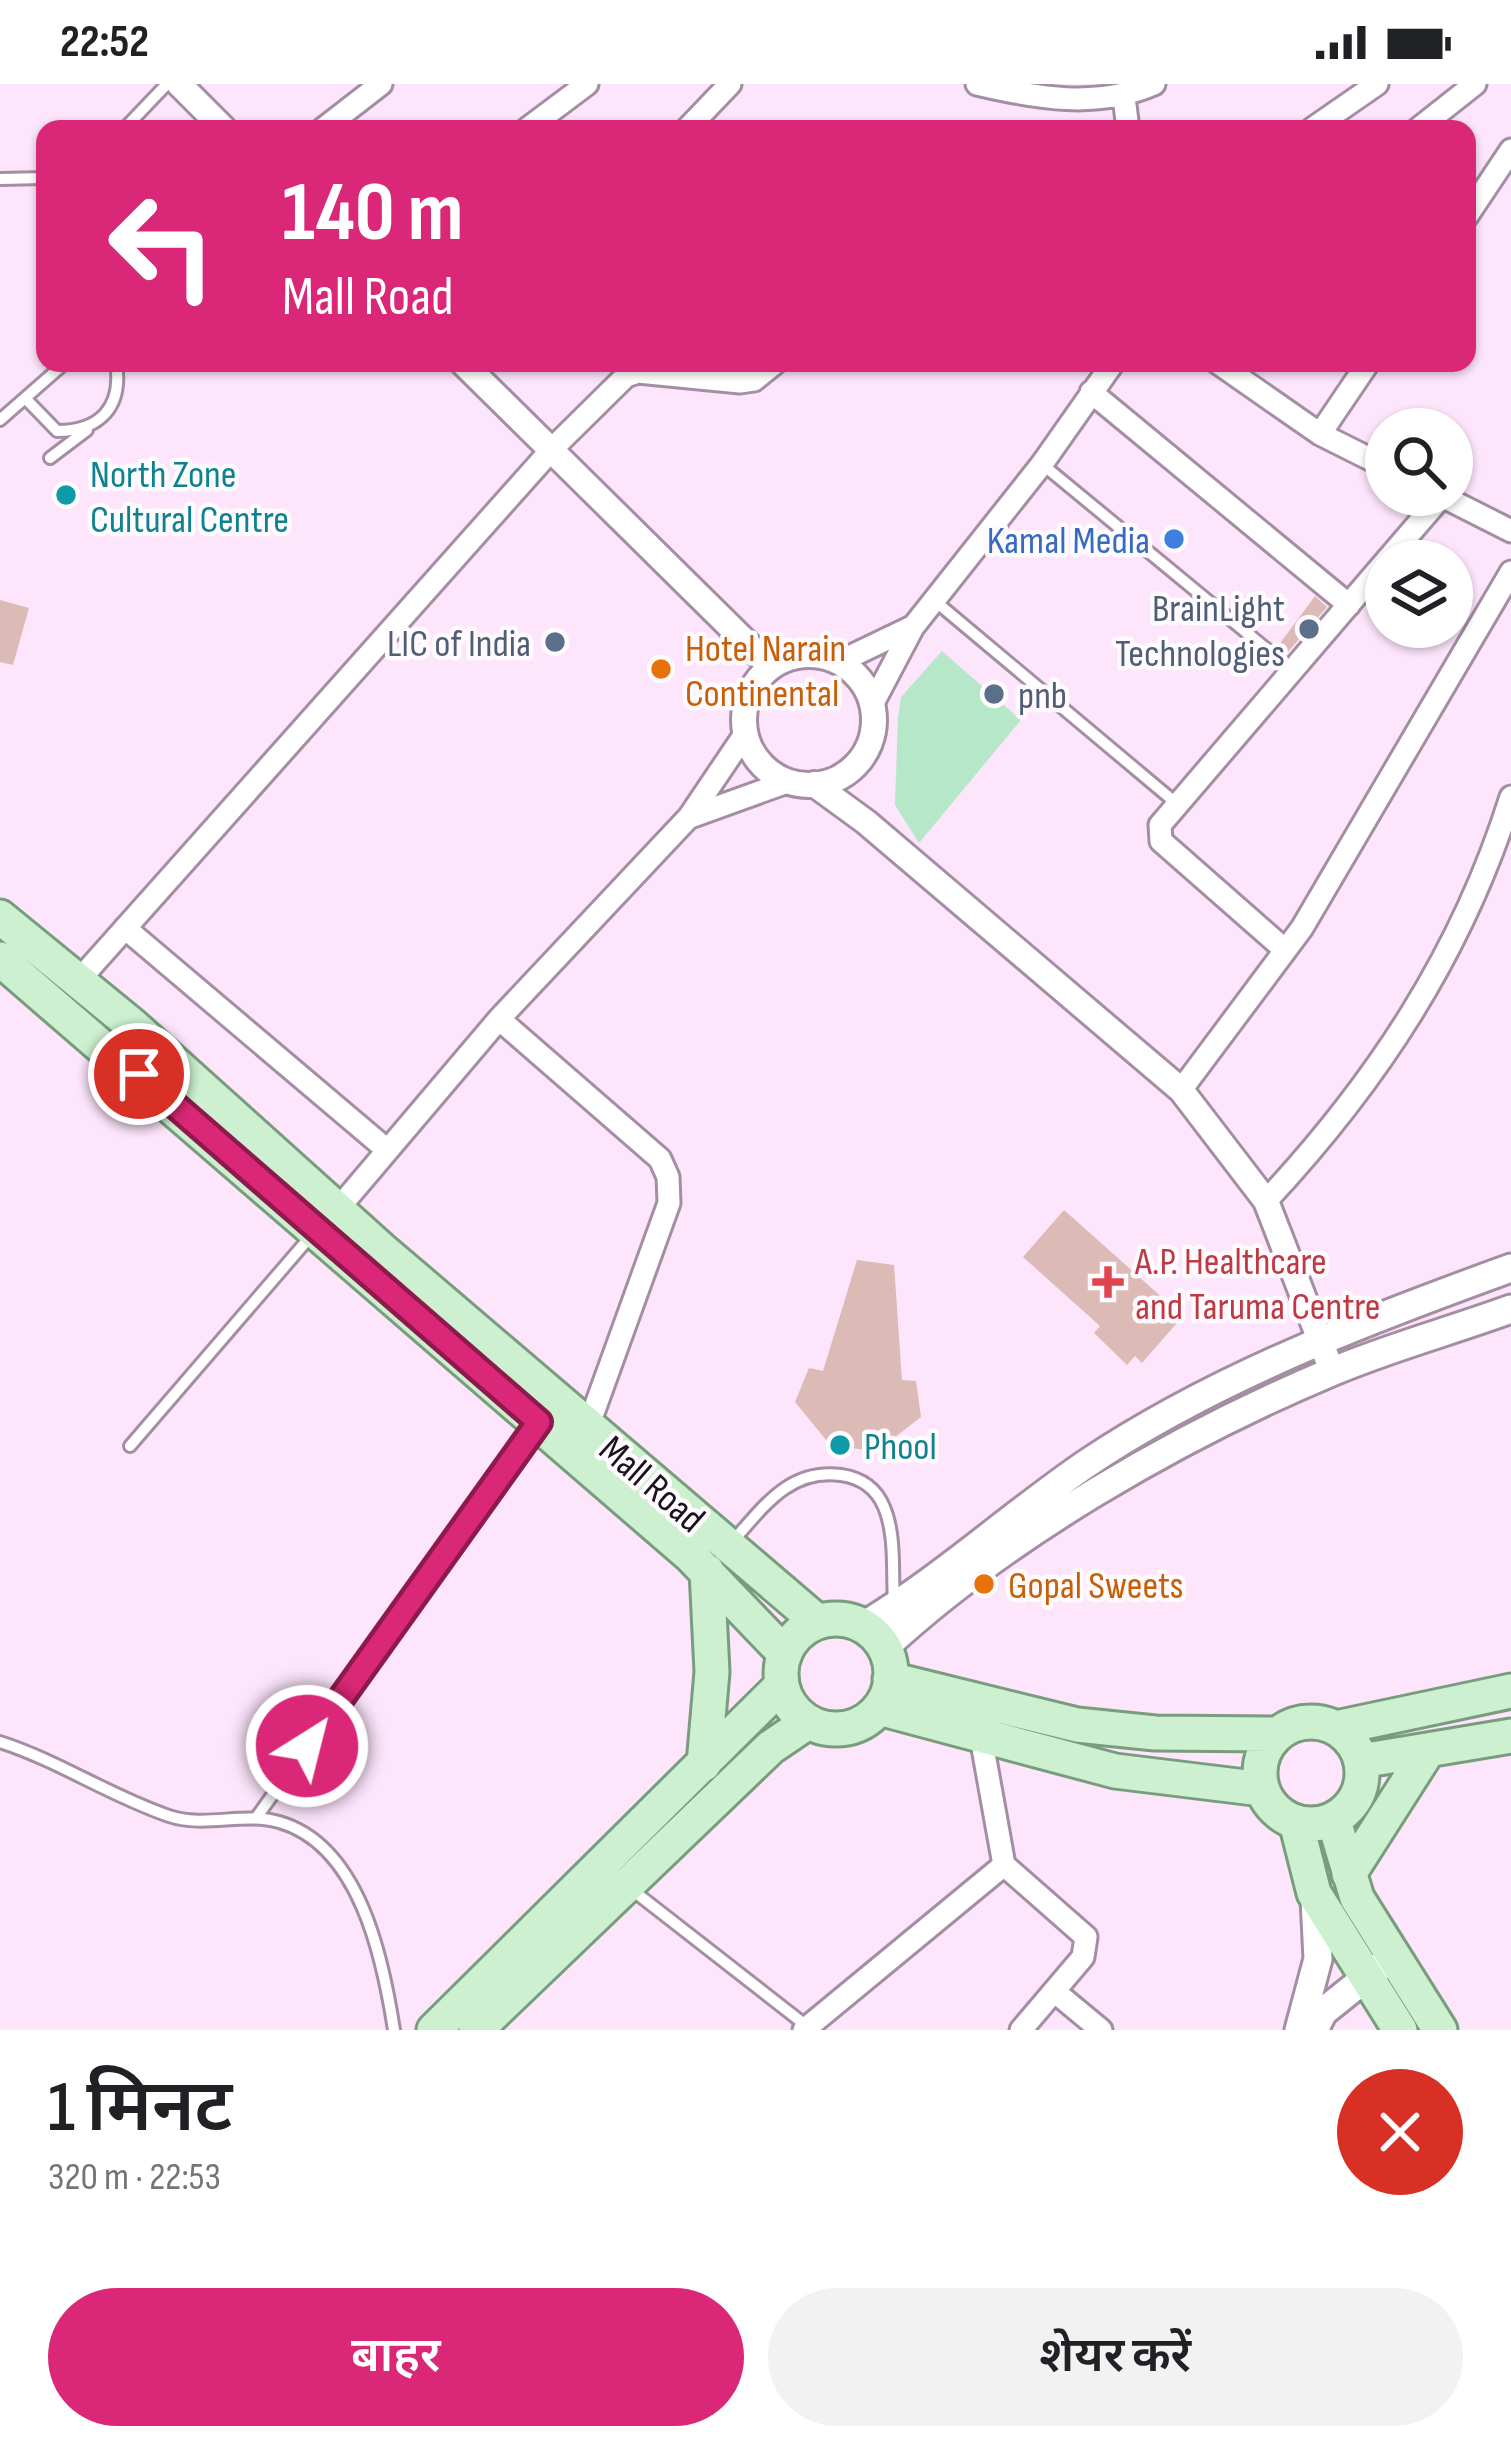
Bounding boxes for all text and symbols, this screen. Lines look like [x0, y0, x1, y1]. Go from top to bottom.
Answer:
text: 22:52 [60, 15, 149, 70]
text: 140 m [282, 163, 463, 264]
icon: left [84, 168, 240, 324]
text: Mall Road [282, 265, 454, 330]
map controls [1365, 408, 1473, 648]
button: search [1365, 408, 1473, 516]
place label: North Zone Cultural Centre [90, 452, 289, 544]
marker: North Zone Cultural Centre [53, 482, 79, 508]
place label: Kamal Media [987, 518, 1150, 565]
marker: Kamal Media [1161, 526, 1187, 552]
button: layers [1365, 540, 1473, 648]
place label: BrainLight Technologies [1115, 586, 1285, 678]
marker: BrainLight Technologies [1296, 616, 1322, 642]
place label: LIC of India [387, 621, 531, 668]
place label: Hotel Narain Continental [685, 626, 846, 718]
marker: LIC of India [542, 629, 568, 655]
marker: Hotel Narain Continental [648, 656, 674, 682]
place label: pnb [1018, 673, 1067, 720]
marker: pnb [981, 681, 1007, 707]
pin [88, 1023, 190, 1125]
icon: arrive [106, 1041, 172, 1107]
place label: A.P. Healthcare and Taruma Centre [1134, 1239, 1381, 1331]
marker: A.P. Healthcare and Taruma Centre [1092, 1266, 1124, 1298]
place label: Phool [864, 1424, 937, 1471]
street label: Mall Road [589, 1427, 714, 1543]
marker: Phool [827, 1432, 853, 1458]
place label: Gopal Sweets [1008, 1563, 1184, 1610]
marker: Gopal Sweets [971, 1571, 997, 1597]
position arrow [244, 1683, 370, 1809]
text: 1 मिनट [48, 2065, 232, 2152]
button: close [1337, 2069, 1463, 2195]
text: 320 m · 22:53 [48, 2154, 221, 2201]
button: बाहर [48, 2288, 744, 2426]
button: शेयर करें [768, 2288, 1463, 2426]

